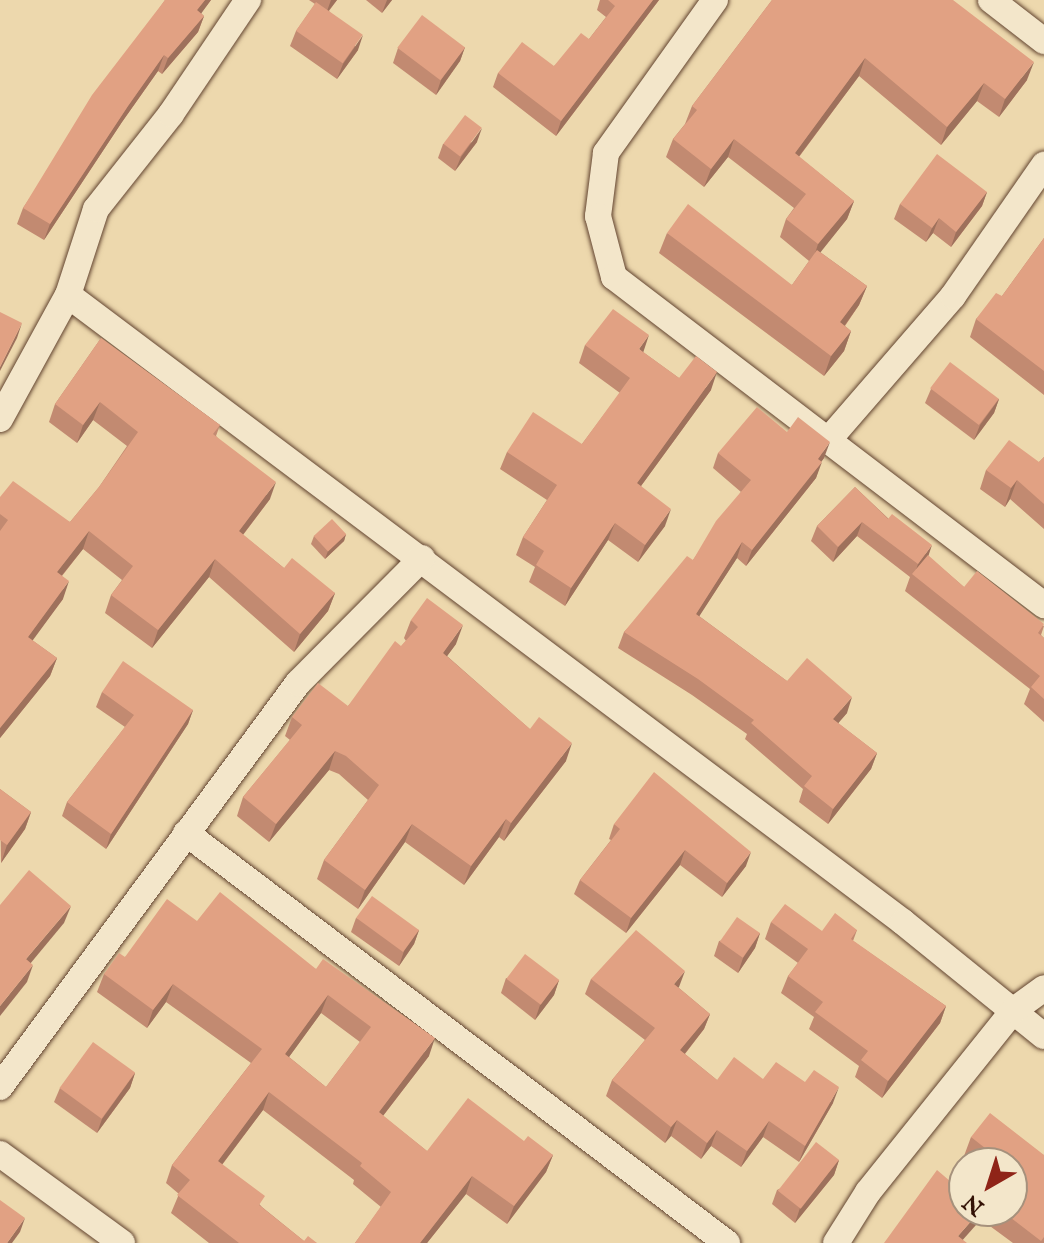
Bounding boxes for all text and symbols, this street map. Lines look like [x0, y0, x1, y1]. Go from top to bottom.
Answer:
north arrow [948, 1147, 1028, 1227]
text: N [958, 1187, 990, 1221]

